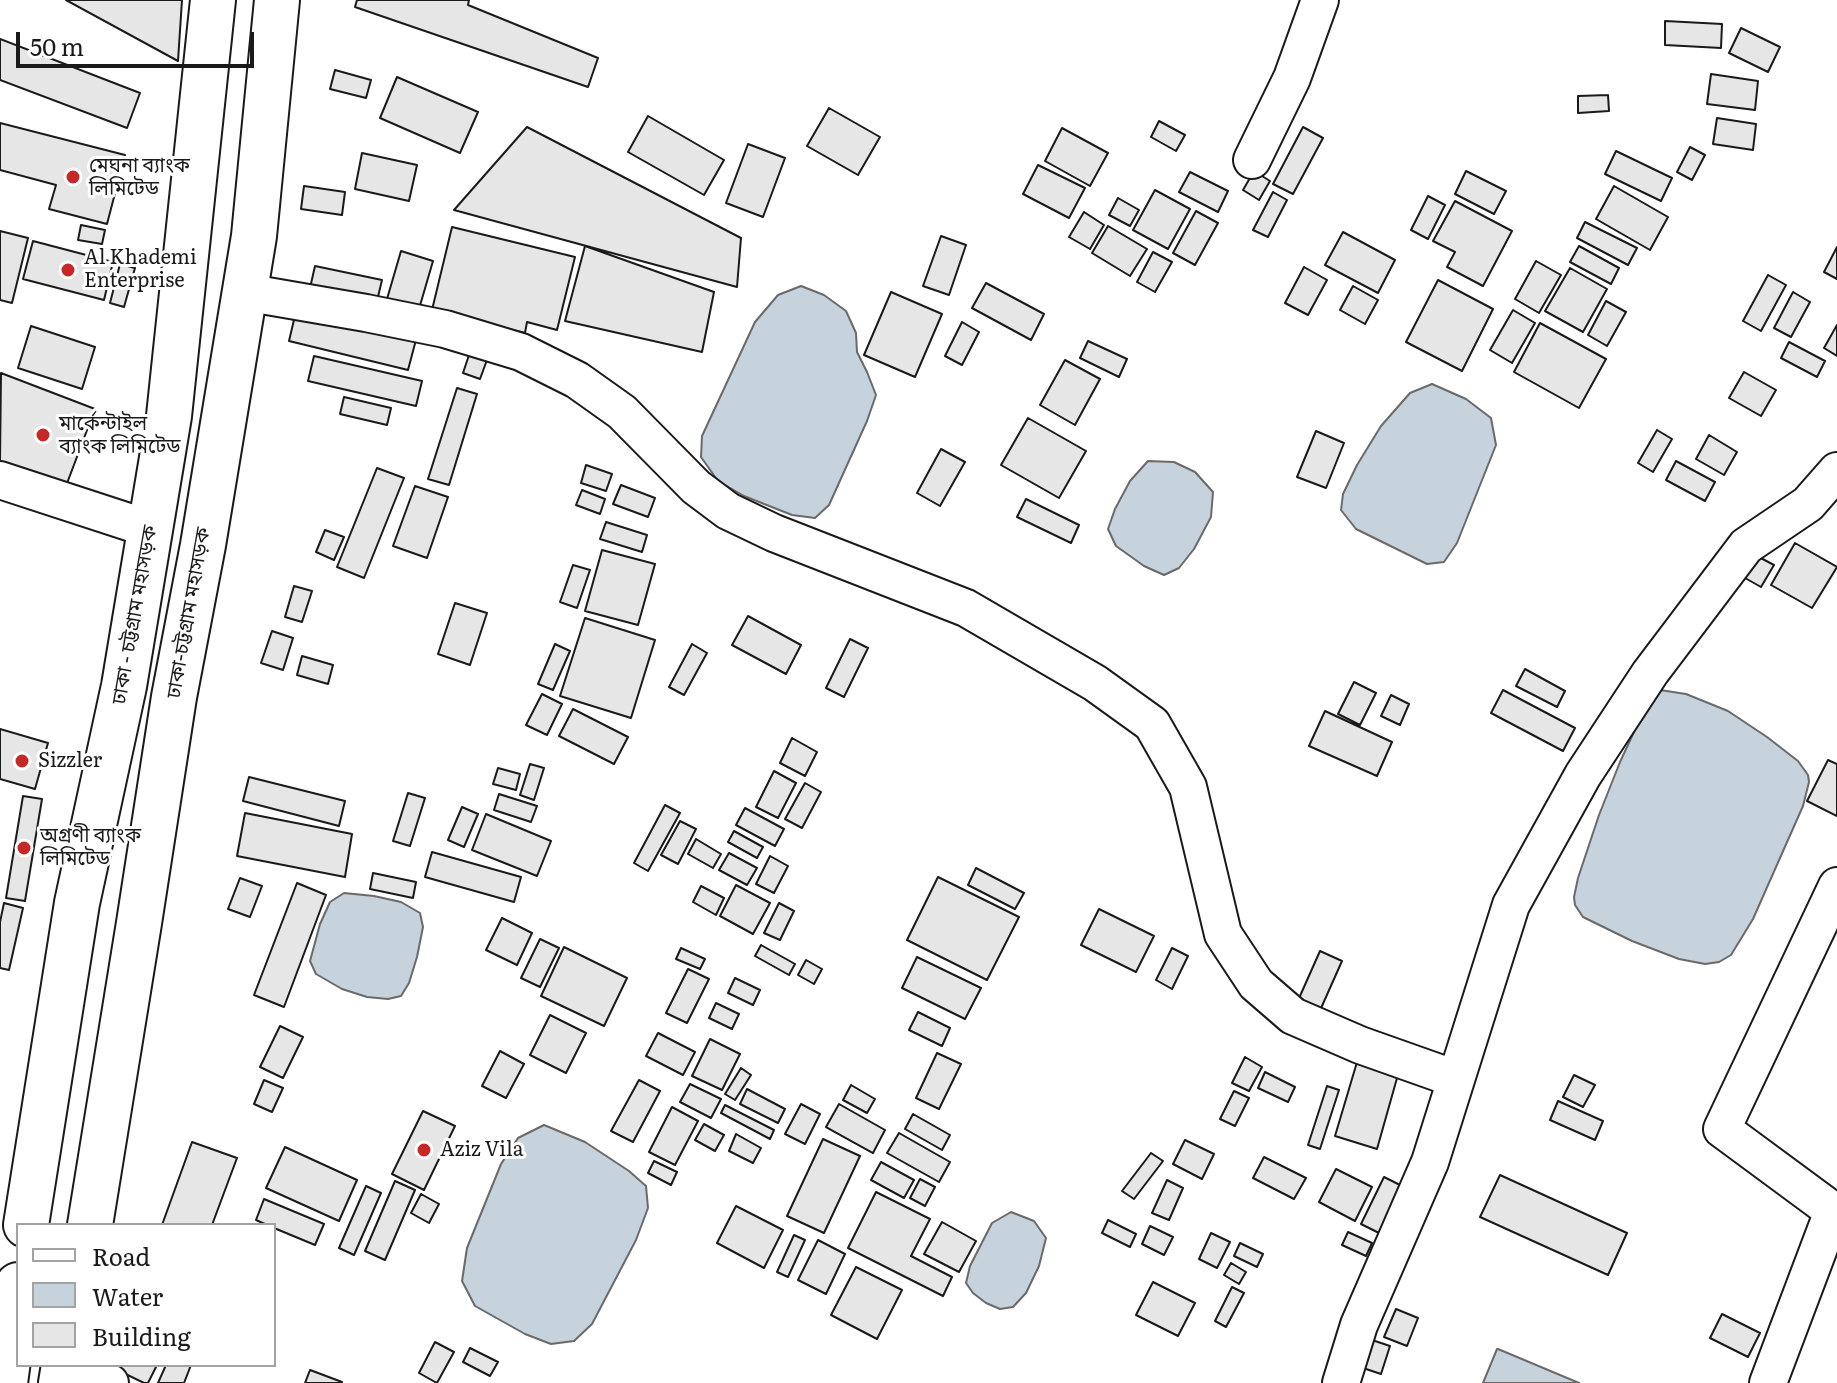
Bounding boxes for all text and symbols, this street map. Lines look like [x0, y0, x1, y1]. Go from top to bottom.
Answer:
scale bar [20, 16, 258, 66]
text: 50 m [30, 28, 84, 63]
place label: মেঘনা ব্যাংক লিমিটেড [89, 154, 190, 201]
marker: মেঘনা ব্যাংক লিমিটেড [64, 168, 82, 186]
place label: Al Khademi Enterprise [84, 246, 197, 293]
marker: Al Khademi Enterprise [59, 261, 77, 279]
place label: মার্কেন্টাইল ব্যাংক লিমিটেড [59, 412, 180, 459]
marker: মার্কেন্টাইল ব্যাংক লিমিটেড [34, 426, 52, 444]
street label: ঢাকা - চট্টগ্রাম মহাসড়ক [107, 524, 163, 706]
street label: ঢাকা-চট্টগ্রাম মহাসড়ক [162, 526, 216, 700]
place label: Sizzler [38, 749, 102, 773]
marker: Sizzler [13, 752, 31, 770]
place label: অগ্রণী ব্যাংক লিমিটেড [40, 824, 141, 871]
marker: অগ্রণী ব্যাংক লিমিটেড [15, 839, 33, 857]
place label: Aziz Vila [440, 1138, 523, 1162]
marker: Aziz Vila [415, 1141, 433, 1159]
legend [16, 1223, 276, 1367]
text: Road [92, 1238, 150, 1273]
text: Water [92, 1278, 163, 1313]
text: Building [92, 1318, 191, 1353]

